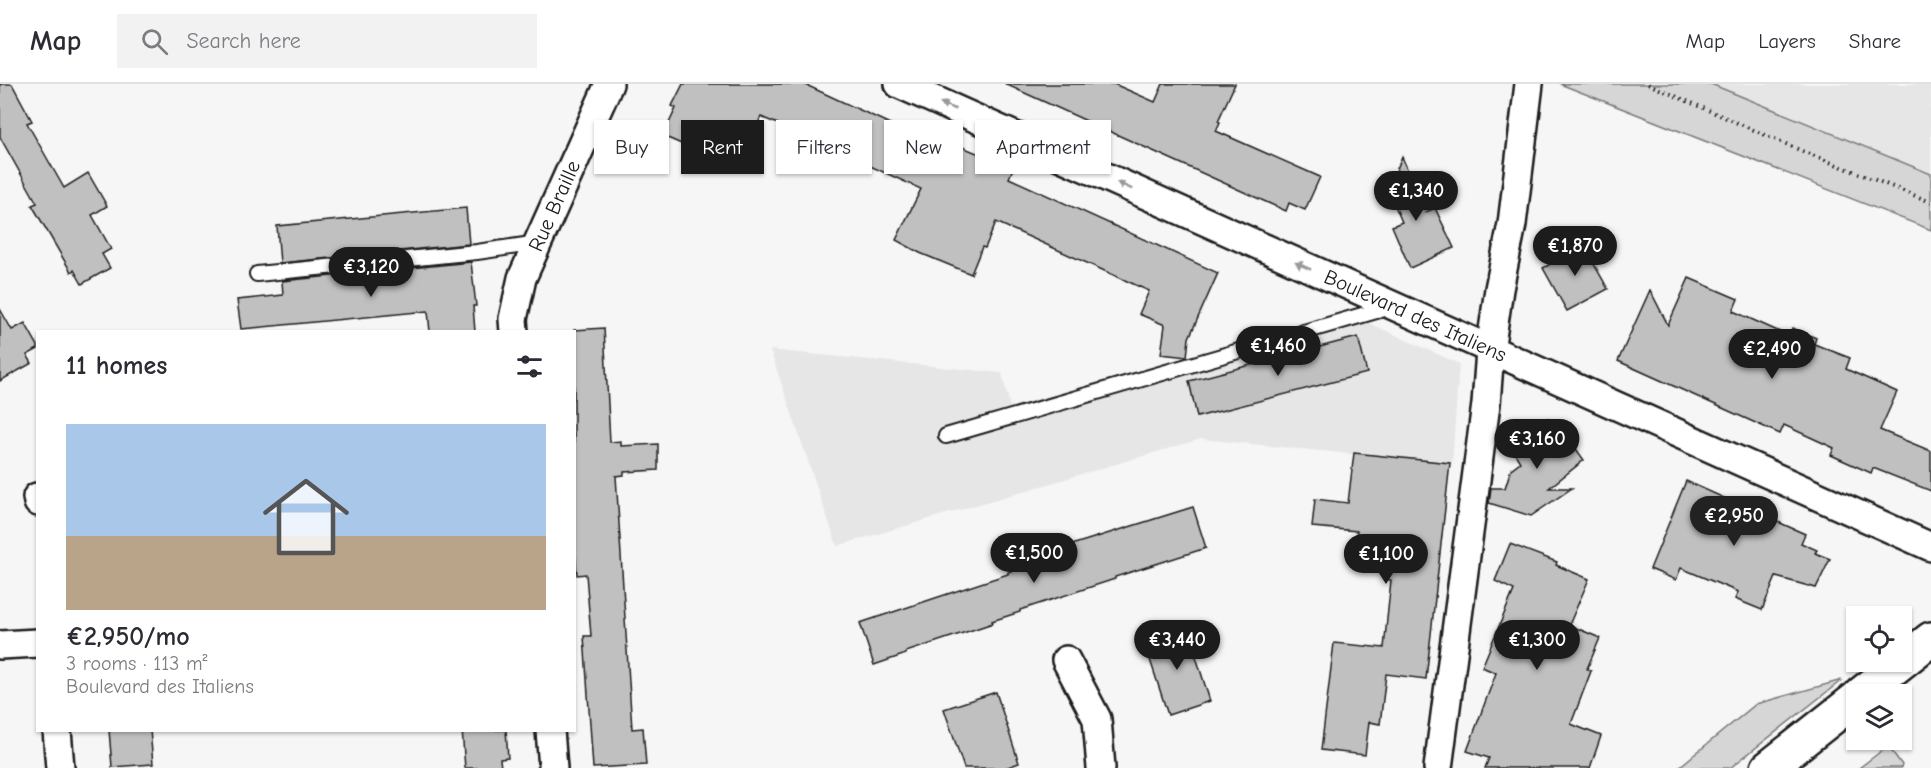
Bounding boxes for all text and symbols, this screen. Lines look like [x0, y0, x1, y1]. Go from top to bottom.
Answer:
search box [117, 14, 537, 68]
text: Map [30, 25, 81, 57]
icon: search [138, 25, 171, 58]
text: Search here [186, 28, 301, 54]
text: Map [1686, 29, 1725, 53]
text: Layers [1758, 29, 1816, 53]
text: Share [1849, 29, 1901, 53]
one-way arrow [938, 101, 956, 111]
chip: Buy [594, 120, 669, 174]
chip: Rent [681, 120, 764, 174]
chip: Filters [776, 120, 872, 174]
chip: New [884, 120, 963, 174]
chip: Apartment [975, 120, 1111, 174]
street label: Rue Braille [523, 157, 585, 255]
pin: €1,340 [1367, 171, 1465, 222]
text: €1,340 [1388, 179, 1444, 202]
one-way arrow [1116, 181, 1134, 191]
pin: €1,870 [1526, 226, 1624, 277]
text: €1,870 [1547, 234, 1603, 257]
pin: €3,120 [322, 247, 420, 298]
text: €3,120 [343, 255, 399, 278]
one-way arrow [1295, 262, 1312, 271]
street label: Boulevard des Italiens [1320, 264, 1510, 367]
pin: €1,460 [1229, 326, 1327, 377]
pin: €2,490 [1723, 329, 1821, 380]
text: €1,460 [1250, 334, 1306, 357]
text: €2,490 [1743, 337, 1801, 360]
icon: filters [513, 350, 546, 383]
text: 11 homes [66, 351, 167, 381]
pin: €3,160 [1488, 419, 1586, 470]
text: €3,160 [1508, 427, 1566, 450]
icon: home [252, 463, 360, 571]
pin: €2,950 [1685, 496, 1783, 547]
text: €2,950 [1704, 504, 1764, 527]
pin: €1,500 [985, 533, 1083, 584]
pin: €1,100 [1337, 534, 1435, 585]
text: €1,500 [1005, 541, 1063, 564]
text: €1,100 [1358, 542, 1414, 565]
map controls [1846, 606, 1912, 750]
button: locate [1846, 606, 1912, 672]
pin: €3,440 [1128, 620, 1226, 671]
pin: €1,300 [1488, 620, 1586, 671]
text: €2,950/mo [66, 622, 190, 652]
text: €3,440 [1148, 628, 1206, 651]
text: €1,300 [1508, 628, 1566, 651]
text: 3 rooms · 113 m² [66, 652, 207, 675]
text: Boulevard des Italiens [66, 675, 254, 698]
button: layers [1846, 684, 1912, 750]

